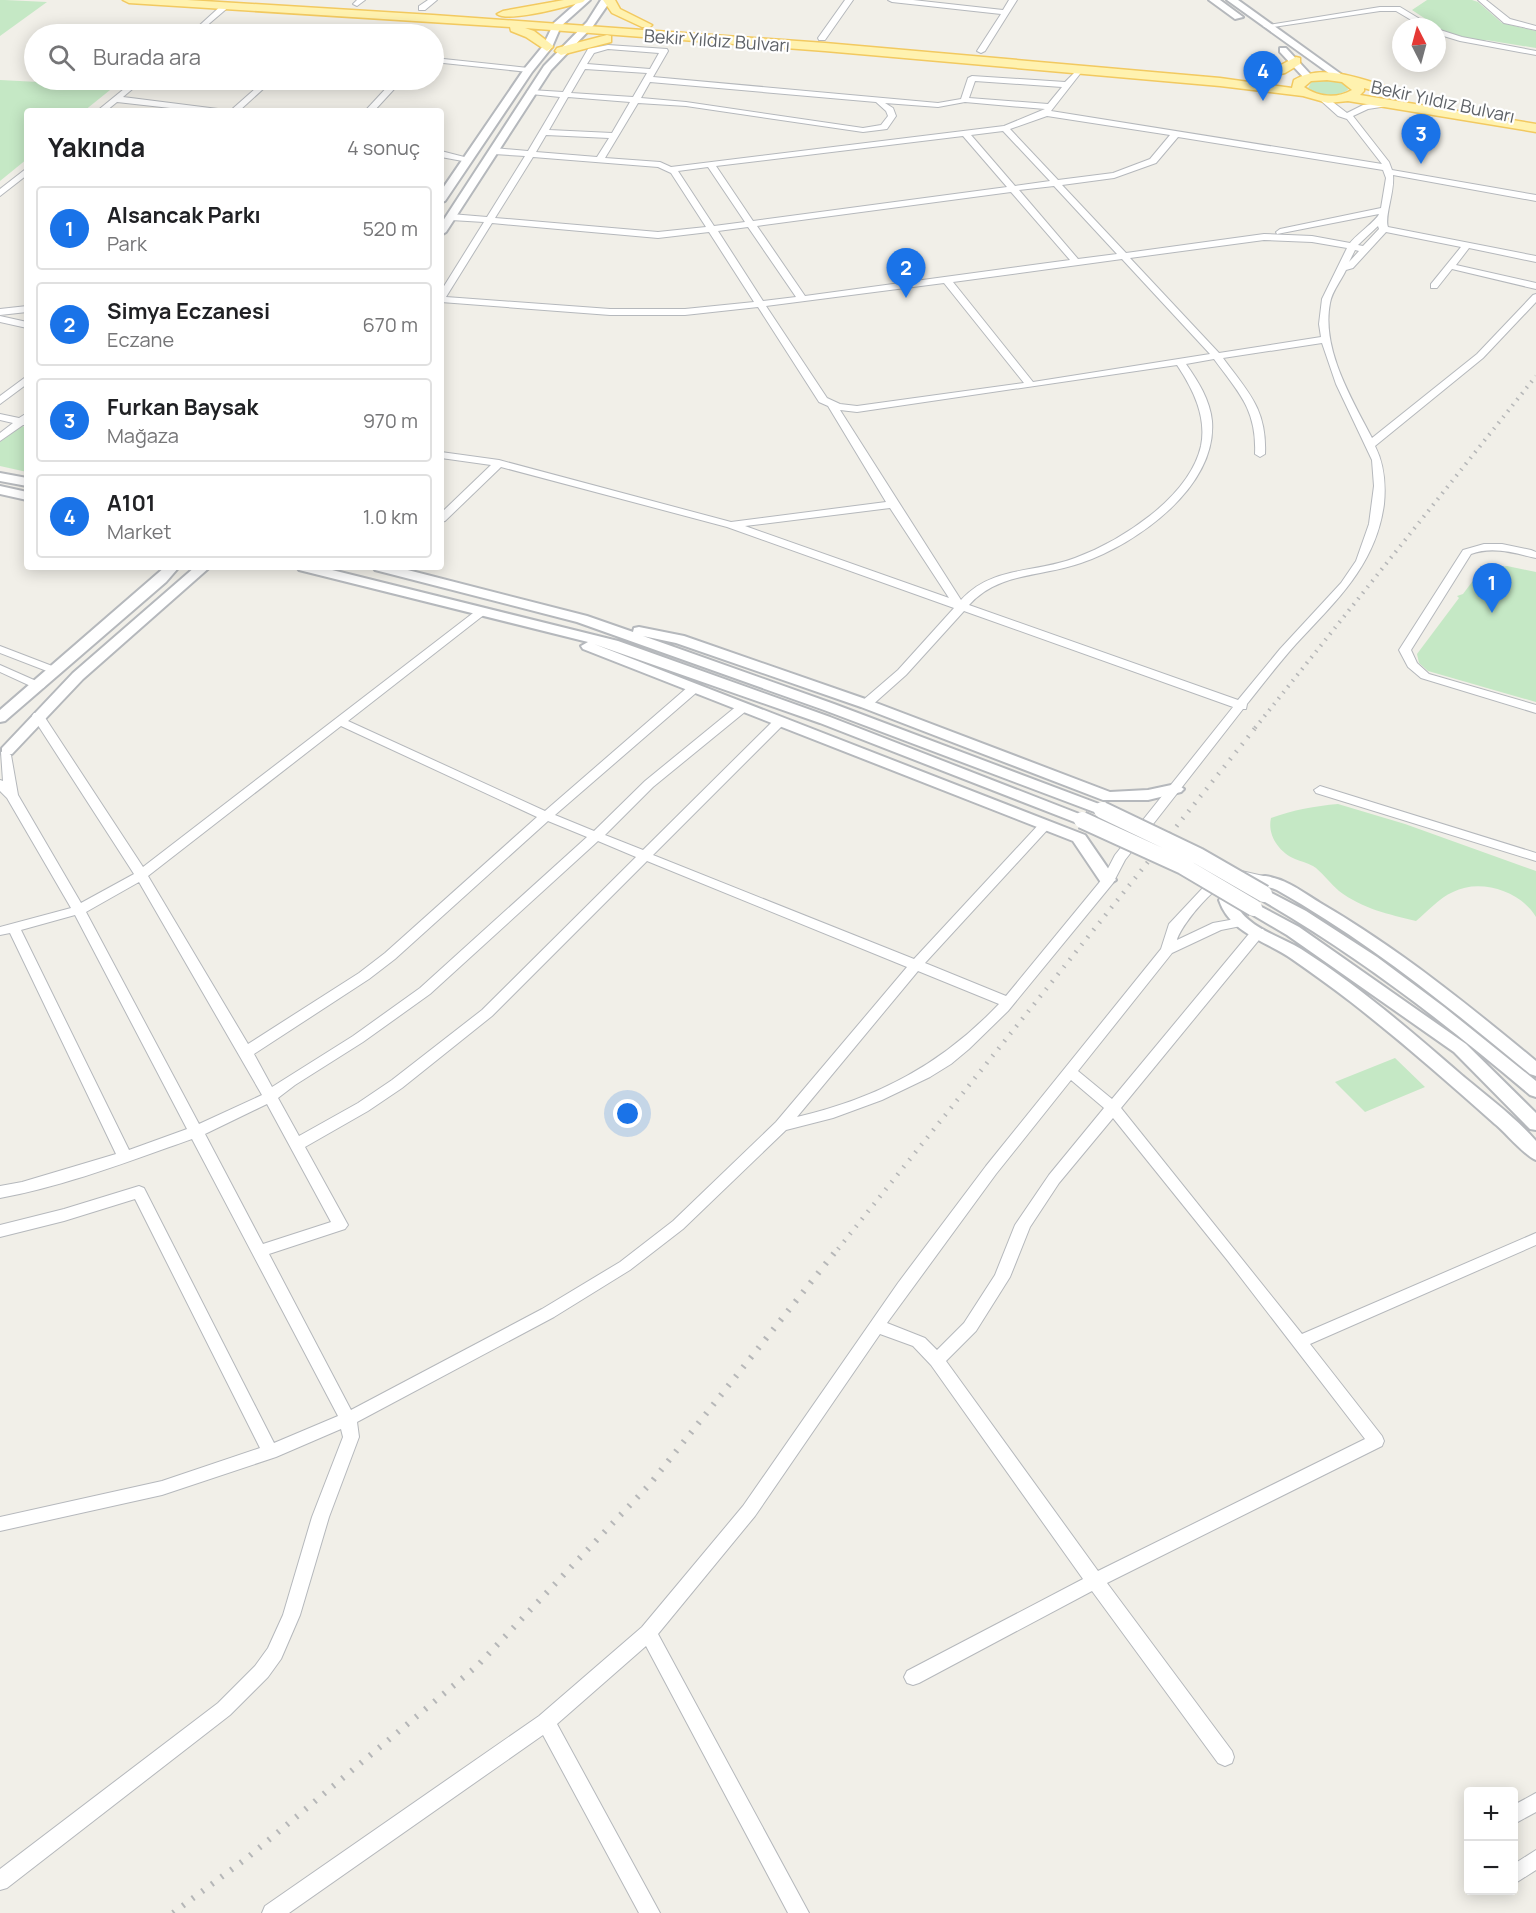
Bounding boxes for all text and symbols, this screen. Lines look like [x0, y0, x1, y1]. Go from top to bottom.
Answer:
north arrow [1392, 18, 1446, 72]
street label: Bekir Yıldız Bulvarı [643, 23, 791, 57]
search box [24, 24, 444, 90]
icon: search [45, 41, 78, 74]
text: Burada ara [93, 42, 201, 72]
pin: 4 [1244, 51, 1282, 101]
street label: Bekir Yıldız Bulvarı [1369, 74, 1517, 128]
pin: 3 [1402, 114, 1440, 164]
text: Yakında [48, 129, 145, 165]
text: 4 sonuç [347, 134, 420, 161]
text: Alsancak Parkı [107, 200, 261, 230]
text: 1 [65, 215, 74, 242]
text: 520 m [362, 215, 418, 242]
text: Park [107, 230, 147, 257]
pin: 2 [886, 248, 926, 298]
text: Simya Eczanesi [107, 296, 270, 326]
text: 2 [64, 311, 75, 338]
text: 670 m [362, 311, 418, 338]
text: Eczane [107, 326, 174, 353]
text: Furkan Baysak [107, 392, 258, 422]
text: 3 [64, 407, 75, 434]
text: 970 m [363, 407, 418, 434]
text: Mağaza [107, 422, 179, 449]
text: A101 [107, 488, 156, 518]
text: 4 [63, 503, 76, 530]
text: 1.0 km [363, 503, 418, 530]
text: Market [107, 518, 172, 545]
pin: 1 [1472, 564, 1512, 613]
your location [613, 1099, 642, 1128]
map controls [1464, 1787, 1518, 1895]
button: + [1464, 1787, 1518, 1841]
button: − [1464, 1841, 1518, 1895]

